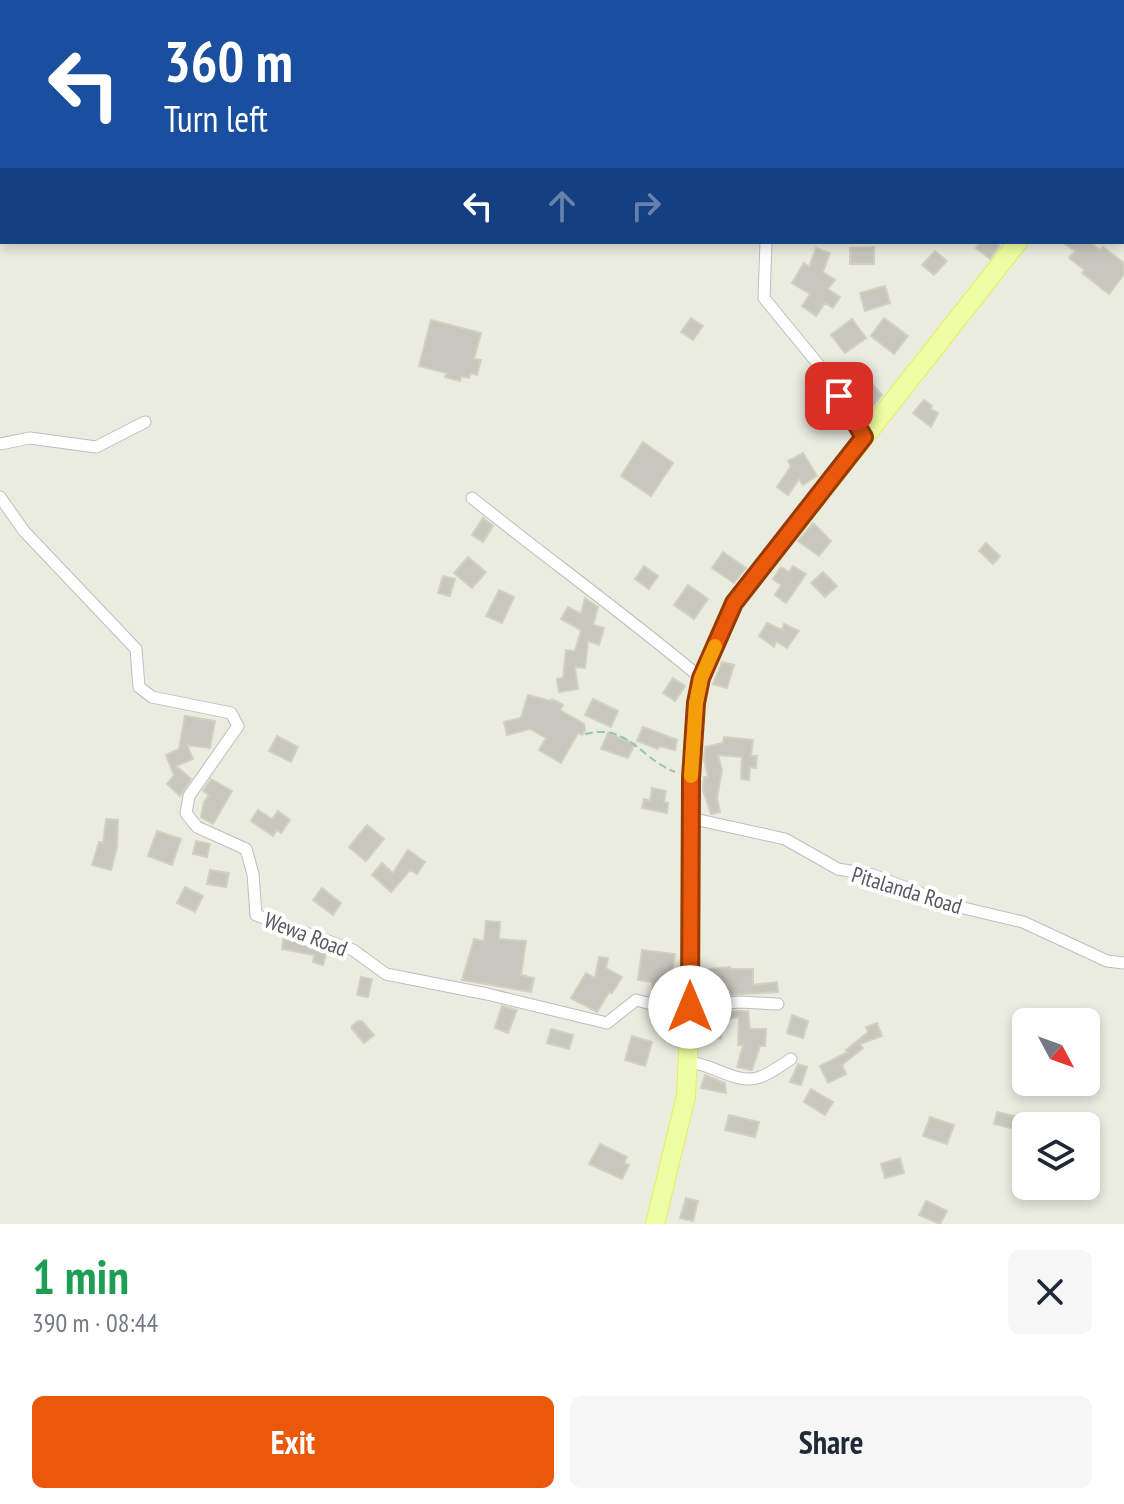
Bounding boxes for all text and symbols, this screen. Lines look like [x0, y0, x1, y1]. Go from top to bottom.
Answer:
text: 360 m [164, 25, 293, 97]
icon: left [32, 32, 136, 136]
text: Turn left [164, 95, 268, 142]
icon: left [456, 184, 500, 228]
icon: ahead [540, 184, 584, 228]
icon: right [624, 184, 668, 228]
pin [805, 362, 873, 430]
icon: arrive [817, 374, 861, 418]
street label: Pitalanda Road [849, 860, 965, 920]
street label: Wewa Road [260, 905, 352, 963]
position arrow [648, 965, 732, 1049]
north arrow [1012, 1008, 1100, 1096]
map controls [1012, 1008, 1100, 1200]
button: layers [1012, 1112, 1100, 1200]
text: 1 min [32, 1245, 129, 1307]
button: close [1008, 1250, 1092, 1334]
text: 390 m · 08:44 [32, 1306, 158, 1339]
button: Exit [32, 1396, 554, 1488]
button: Share [570, 1396, 1092, 1488]

